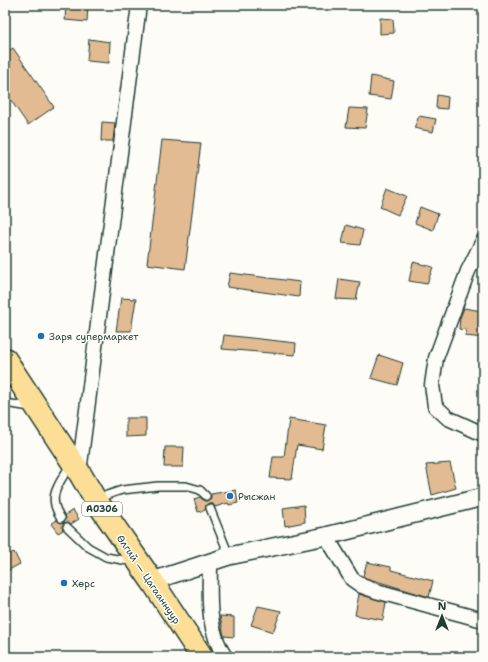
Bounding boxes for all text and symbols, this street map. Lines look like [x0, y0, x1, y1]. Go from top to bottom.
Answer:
place label: Заря супермаркет [49, 330, 139, 343]
marker: Заря супермаркет [36, 331, 46, 341]
place label: Рысжан [238, 490, 276, 503]
marker: Рысжан [225, 491, 235, 501]
road number: A0306 [82, 502, 122, 516]
street label: Өлгий — Цагааннуур [114, 532, 184, 627]
place label: Хөрс [72, 577, 95, 590]
marker: Хөрс [59, 578, 69, 588]
north arrow [422, 596, 462, 636]
text: N [438, 599, 447, 614]

